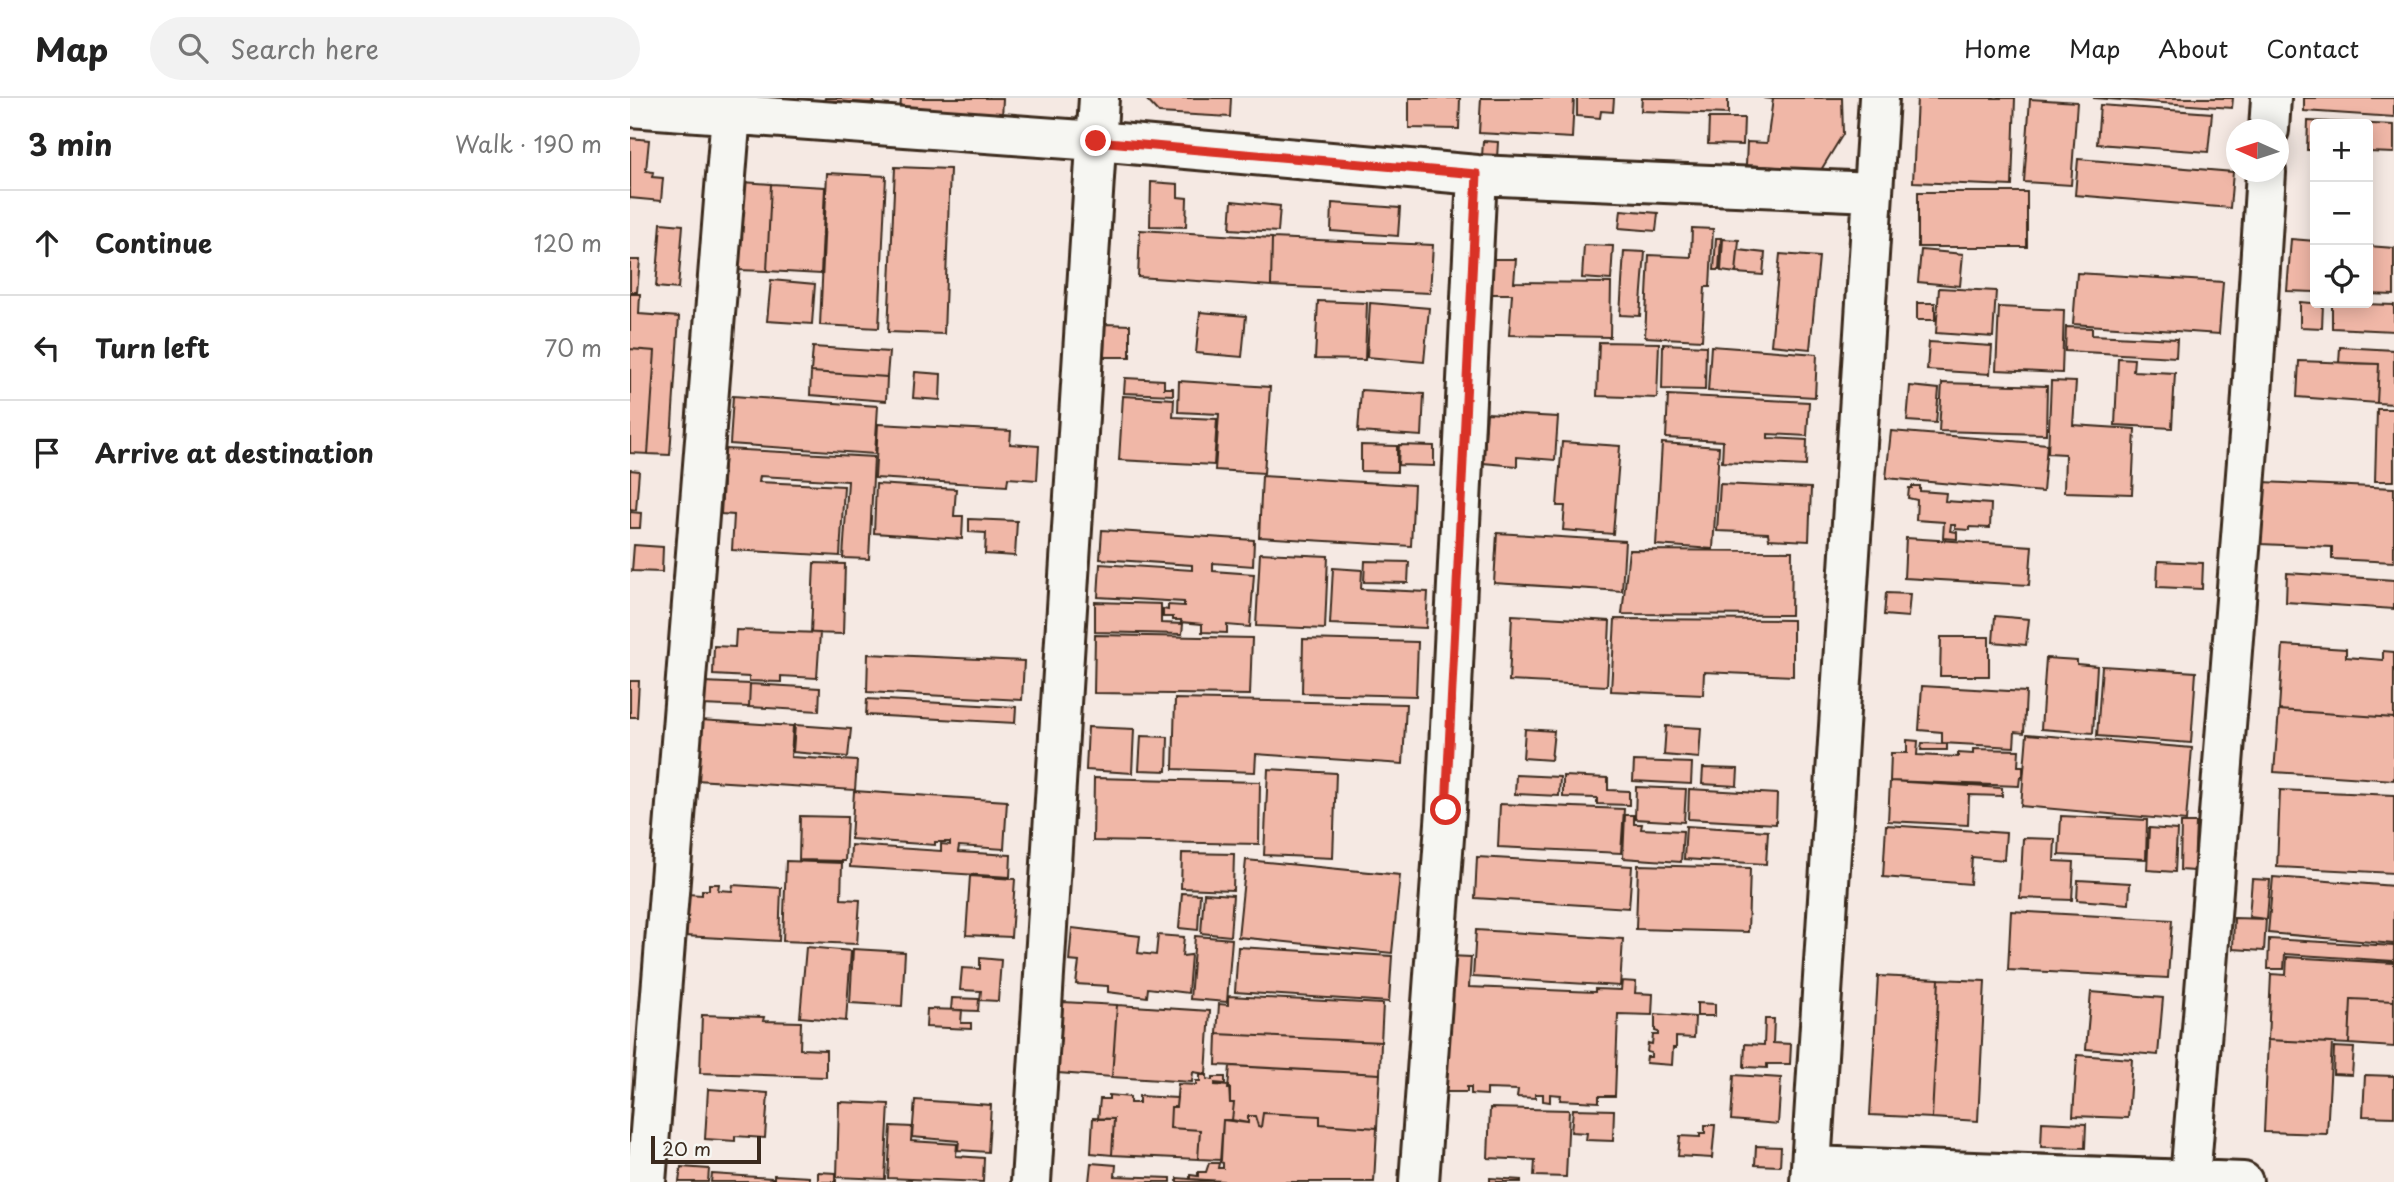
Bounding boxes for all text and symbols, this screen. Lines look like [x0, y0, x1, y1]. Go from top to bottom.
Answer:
search box [150, 17, 640, 80]
text: Map [35, 23, 108, 73]
icon: search [174, 29, 212, 67]
text: Search here [230, 29, 379, 68]
text: Home [1964, 30, 2031, 66]
text: Map [2069, 30, 2120, 66]
text: About [2158, 30, 2228, 66]
text: Contact [2266, 30, 2359, 66]
north arrow [2226, 119, 2289, 182]
map controls [2310, 119, 2373, 308]
button: + [2310, 119, 2373, 182]
text: 3 min [28, 121, 113, 166]
route end [1080, 125, 1111, 156]
text: Walk · 190 m [455, 126, 602, 161]
button: − [2310, 182, 2373, 245]
text: Continue [95, 223, 212, 262]
icon: ahead [28, 224, 66, 262]
text: 120 m [534, 225, 602, 260]
button: locate [2310, 245, 2373, 308]
text: Turn left [95, 328, 210, 367]
icon: left [28, 329, 66, 367]
text: 70 m [544, 330, 602, 365]
text: Arrive at destination [95, 433, 374, 472]
icon: arrive [28, 434, 66, 472]
route start [1430, 794, 1461, 825]
scale bar [651, 1133, 761, 1165]
text: 20 m [662, 1134, 711, 1162]

